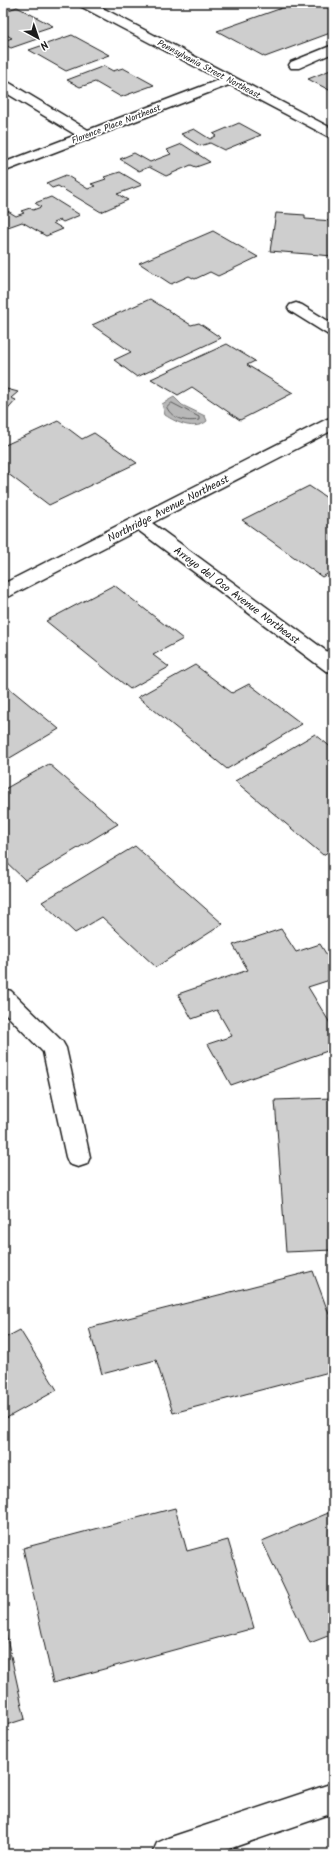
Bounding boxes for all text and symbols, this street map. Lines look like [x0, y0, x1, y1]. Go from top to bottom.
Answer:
north arrow [18, 18, 58, 58]
text: N [35, 36, 52, 54]
street label: Pennsylvania Street Northeast [154, 36, 264, 103]
street label: Florence Place Northeast [69, 100, 163, 148]
street label: Northridge Avenue Northeast [104, 470, 233, 547]
street label: Arroyo del Oso Avenue Northeast [170, 542, 304, 650]

